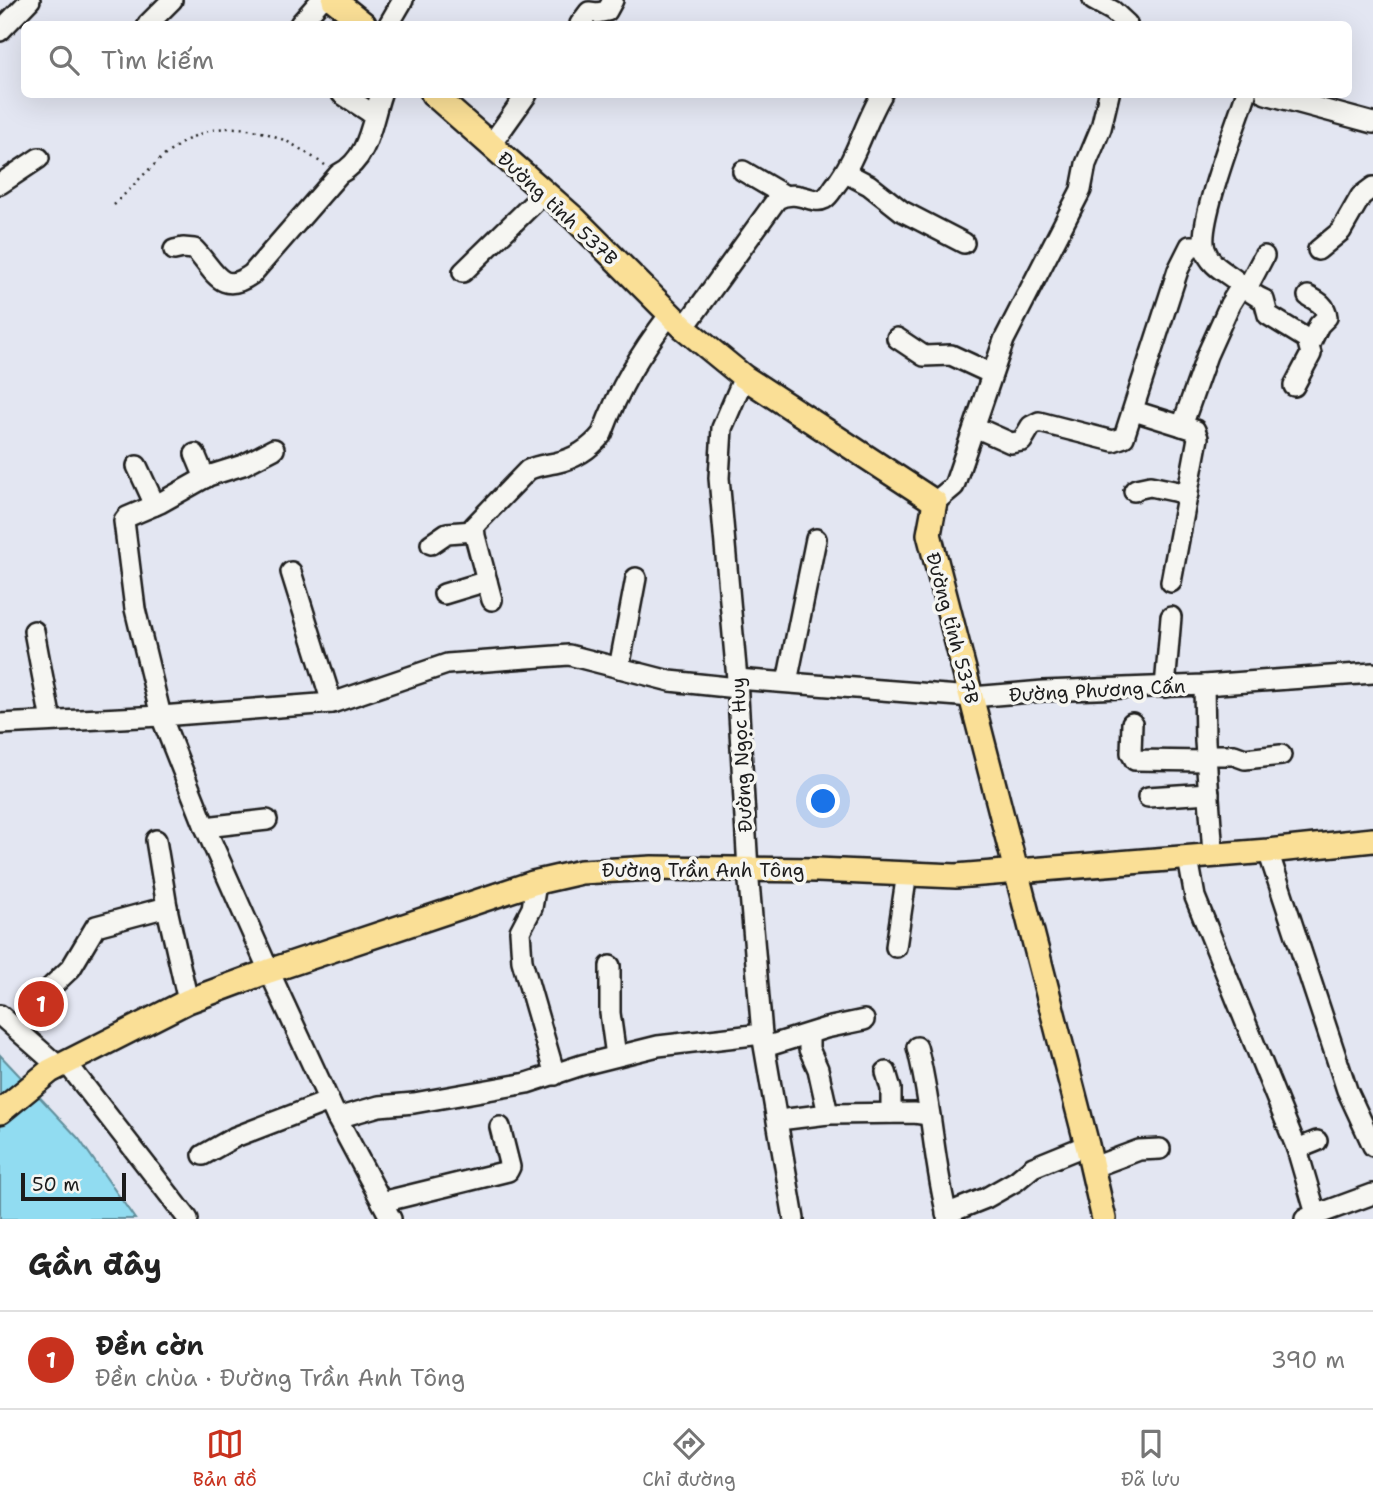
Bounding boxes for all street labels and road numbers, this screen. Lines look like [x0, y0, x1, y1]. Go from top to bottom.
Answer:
street label: Đường tỉnh 537B [492, 146, 623, 271]
street label: Đường tỉnh 537B [920, 550, 985, 707]
street label: Đường Phương Cấn [1008, 673, 1186, 708]
street label: Đường Ngọc Huy [725, 677, 758, 833]
street label: Đường Trần Anh Tông [602, 858, 804, 883]

